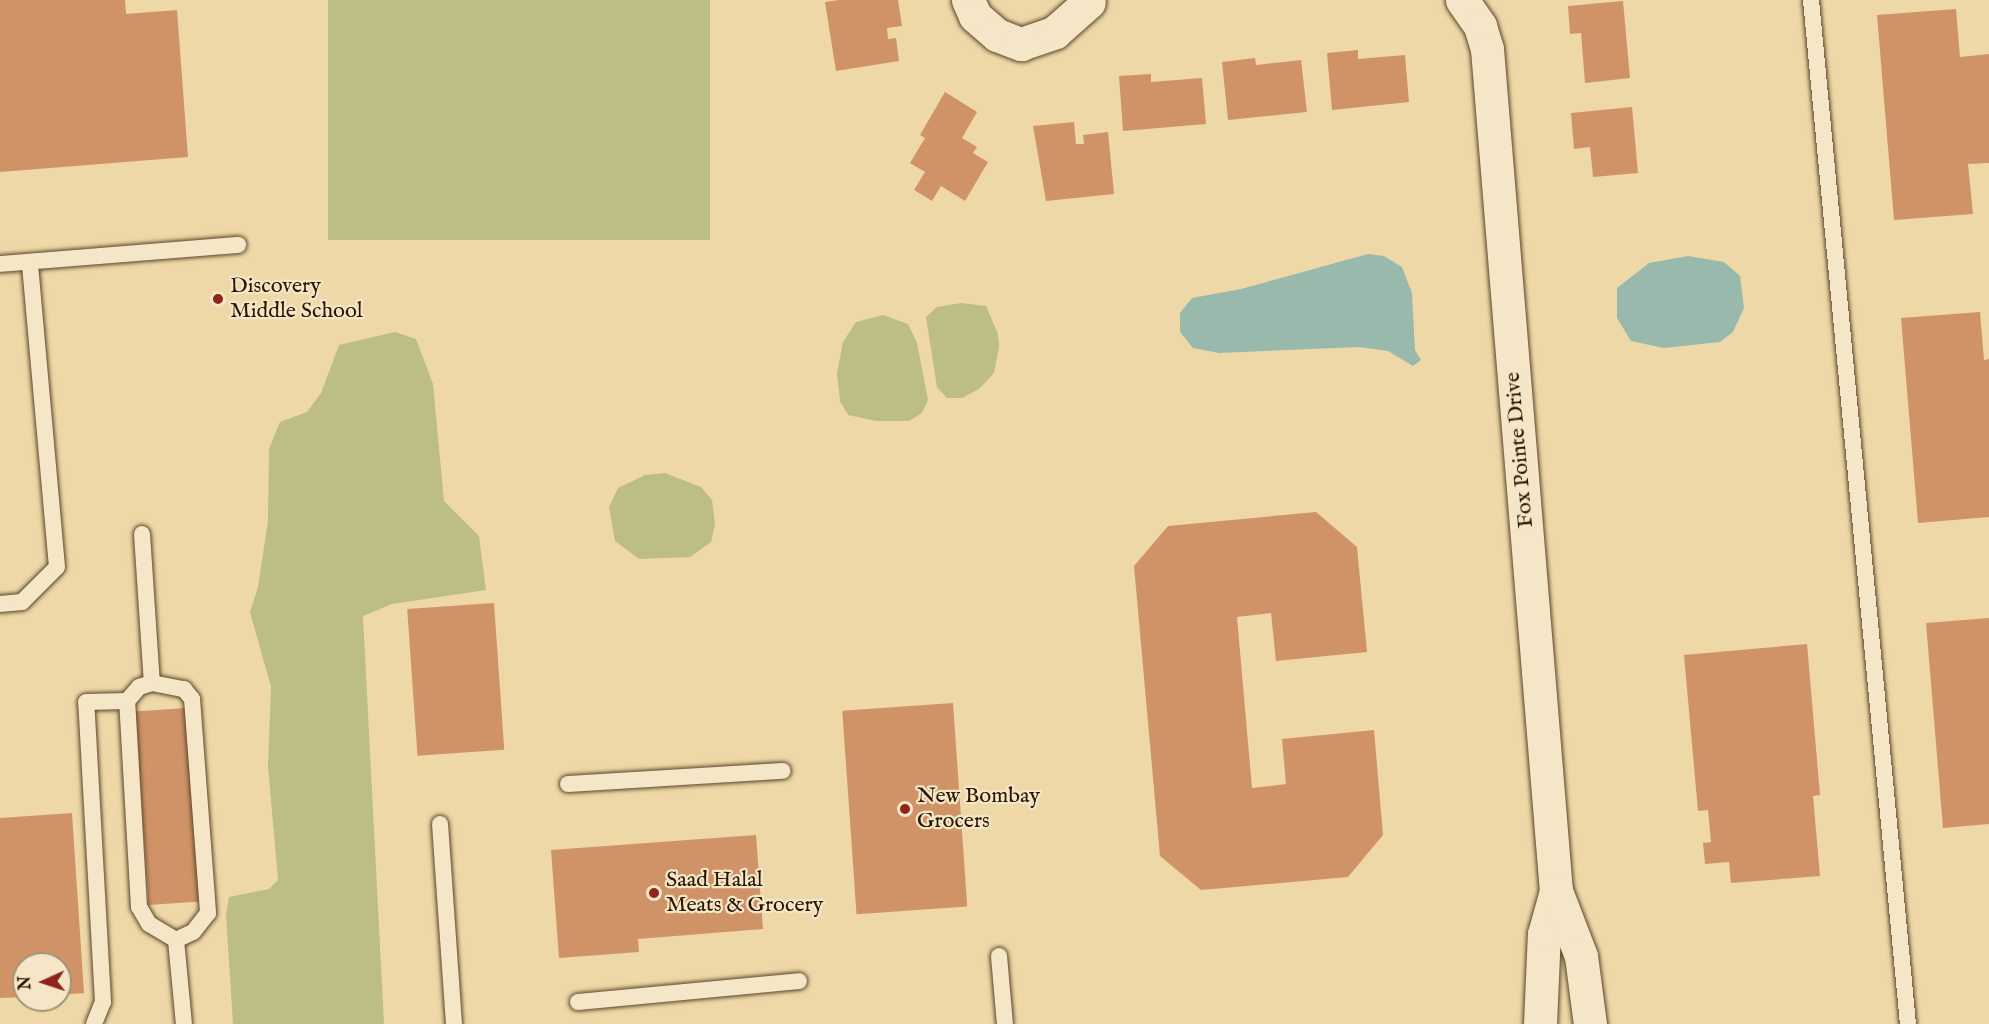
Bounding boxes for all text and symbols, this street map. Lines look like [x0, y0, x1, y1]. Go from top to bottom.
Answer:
place label: Discovery Middle School [230, 273, 363, 324]
marker: Discovery Middle School [211, 292, 225, 306]
street label: Fox Pointe Drive [1500, 371, 1540, 529]
place label: New Bombay Grocers [917, 783, 1040, 834]
marker: New Bombay Grocers [898, 802, 912, 816]
place label: Saad Halal Meats & Grocery [666, 867, 823, 918]
marker: Saad Halal Meats & Grocery [647, 886, 661, 900]
north arrow [12, 952, 72, 1012]
text: N [16, 975, 36, 990]

